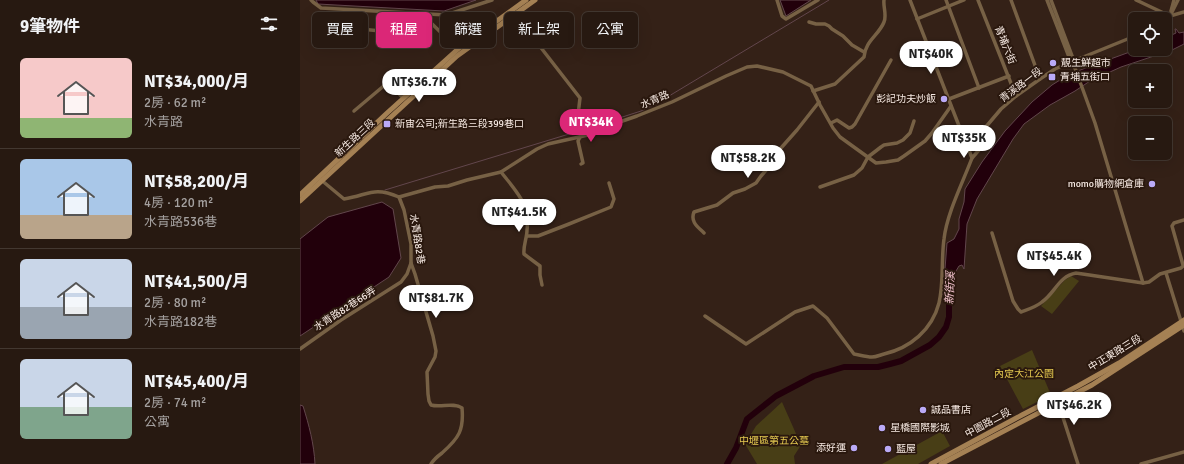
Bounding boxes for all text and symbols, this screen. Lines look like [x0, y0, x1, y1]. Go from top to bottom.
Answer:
chip: 買屋 [312, 12, 368, 48]
chip: 租屋 [376, 12, 432, 48]
chip: 篩選 [440, 12, 496, 48]
chip: 新上架 [504, 12, 574, 48]
chip: 公寓 [582, 12, 638, 48]
map controls [1128, 12, 1172, 160]
button: locate [1128, 12, 1172, 56]
icon: filters [258, 13, 280, 35]
text: 9筆物件 [20, 16, 80, 37]
street label: 青埔六街 [992, 24, 1018, 66]
pin: NT$40K [898, 41, 964, 75]
text: NT$40K [909, 46, 953, 62]
place label: 靚生鮮超市 [1061, 57, 1111, 69]
marker: 靚生鮮超市 [1048, 58, 1058, 68]
button: + [1128, 64, 1172, 108]
street label: 青溪路一段 [997, 65, 1045, 105]
pin: NT$36.7K [378, 69, 460, 103]
text: NT$34,000/月 [144, 71, 249, 92]
place label: 青埔五街口 [1060, 71, 1110, 83]
marker: 青埔五街口 [1047, 72, 1057, 82]
icon: home [52, 74, 100, 122]
text: NT$36.7K [391, 74, 447, 90]
street label: 水青路 [639, 89, 671, 111]
place label: 彭記功夫炒飯 [876, 93, 936, 105]
marker: 彭記功夫炒飯 [939, 94, 949, 104]
text: 2房 · 62 m² [144, 95, 206, 111]
pin: NT$34K [558, 109, 624, 143]
text: 水青路 [144, 114, 183, 130]
text: NT$34K [569, 114, 613, 130]
button: − [1128, 116, 1172, 160]
street label: 新生路三段 [333, 117, 377, 159]
place label: 新宙公司;新生路三段399巷口 [395, 118, 524, 130]
marker: 新宙公司;新生路三段399巷口 [382, 119, 392, 129]
pin: NT$35K [931, 125, 997, 159]
text: NT$35K [942, 130, 986, 146]
pin: NT$58.2K [707, 145, 789, 179]
text: NT$58.2K [720, 150, 776, 166]
text: NT$58,200/月 [144, 171, 249, 192]
icon: home [52, 175, 100, 223]
place label: momo購物網倉庫 [1068, 178, 1144, 190]
marker: momo購物網倉庫 [1147, 179, 1157, 189]
text: 4房 · 120 m² [144, 195, 213, 211]
pin: NT$41.5K [478, 199, 560, 233]
text: NT$41.5K [491, 204, 547, 220]
street label: 水青路82巷 [407, 213, 427, 265]
text: 水青路536巷 [144, 214, 217, 230]
pin: NT$45.4K [1013, 243, 1095, 277]
text: NT$45.4K [1026, 248, 1082, 264]
water label: 新街溪 [943, 269, 957, 305]
text: NT$41,500/月 [144, 271, 249, 292]
icon: home [52, 275, 100, 323]
street label: 水青路82巷66弄 [312, 284, 378, 334]
pin: NT$81.7K [395, 285, 477, 319]
text: NT$81.7K [408, 290, 464, 306]
text: 2房 · 80 m² [144, 295, 206, 311]
text: 水青路182巷 [144, 314, 217, 330]
street label: 中正東路三段 [1086, 332, 1144, 374]
park label: 內定大江公園 [994, 368, 1054, 380]
text: NT$45,400/月 [144, 371, 249, 392]
icon: home [52, 375, 100, 423]
pin: NT$46.2K [1033, 392, 1115, 426]
text: 2房 · 74 m² [144, 395, 206, 411]
text: NT$46.2K [1046, 397, 1102, 413]
place label: 誠品書店 [931, 404, 971, 416]
marker: 誠品書店 [918, 405, 928, 415]
street label: 中園路二段 [963, 406, 1013, 440]
text: 公寓 [144, 414, 170, 430]
place label: 星橋國際影城 [890, 422, 950, 434]
marker: 星橋國際影城 [877, 423, 887, 433]
park label: 中壢區第五公墓 [739, 435, 809, 447]
place label: 添好運 [816, 442, 846, 454]
marker: 添好運 [849, 443, 859, 453]
place label: 藍屋 [896, 443, 916, 455]
marker: 藍屋 [883, 444, 893, 454]

